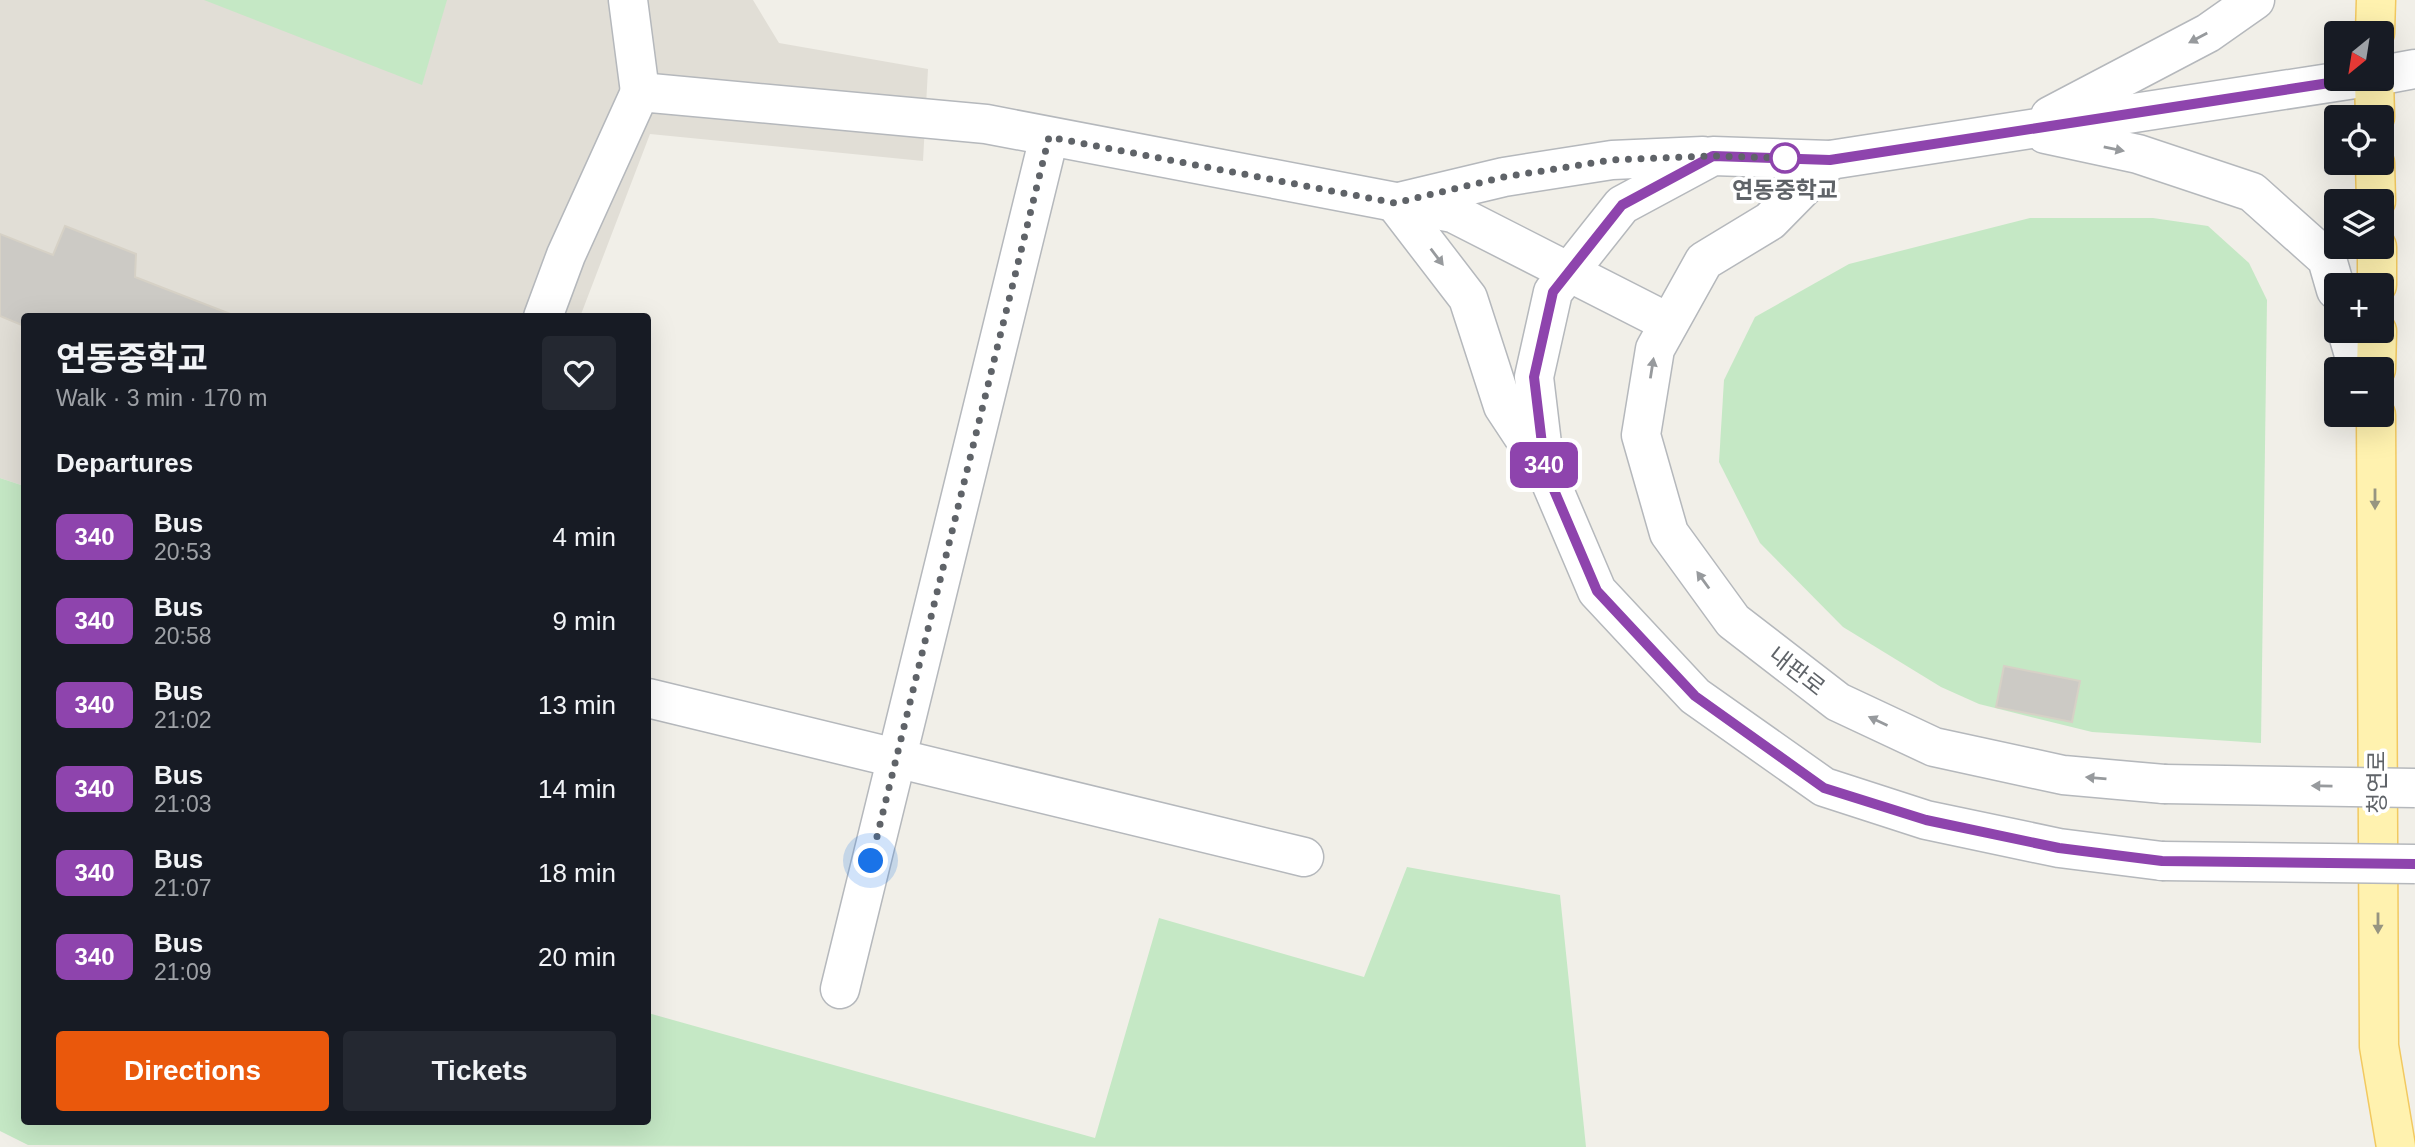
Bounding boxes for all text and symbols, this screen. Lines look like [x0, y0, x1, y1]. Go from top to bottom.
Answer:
north arrow [2324, 21, 2394, 91]
map controls [2324, 21, 2394, 427]
one-way arrow [2188, 32, 2208, 44]
button: locate [2324, 105, 2394, 175]
marker: 연동중학교 [1770, 143, 1800, 173]
one-way arrow [2103, 143, 2125, 154]
place label: 연동중학교 [1732, 177, 1838, 203]
button: layers [2324, 189, 2394, 259]
one-way arrow [1429, 248, 1443, 266]
button: + [2324, 273, 2394, 343]
button: heart [542, 336, 616, 410]
text: 연동중학교 [56, 340, 208, 377]
one-way arrow [1647, 357, 1658, 379]
button: − [2324, 357, 2394, 427]
text: Walk · 3 min · 170 m [56, 385, 267, 411]
line badge: 340 [1504, 442, 1584, 488]
text: Departures [56, 448, 193, 478]
text: 340 [1524, 451, 1564, 478]
one-way arrow [2370, 488, 2381, 510]
text: Bus [154, 508, 203, 538]
text: 4 min [552, 522, 616, 552]
text: 340 [74, 523, 115, 550]
text: 20:53 [154, 539, 212, 565]
one-way arrow [1696, 571, 1710, 589]
text: Bus [154, 592, 203, 622]
text: 9 min [552, 606, 616, 636]
text: 340 [74, 607, 115, 634]
text: 20:58 [154, 623, 212, 649]
street label: 내판로 [1764, 641, 1830, 701]
text: Bus [154, 676, 203, 706]
text: 13 min [538, 690, 616, 720]
text: 340 [74, 691, 115, 718]
text: 21:02 [154, 707, 212, 733]
one-way arrow [1867, 715, 1888, 726]
street label: 청연로 [2364, 750, 2390, 814]
text: Bus [154, 760, 203, 790]
one-way arrow [2085, 772, 2107, 783]
text: 14 min [538, 774, 616, 804]
text: 340 [74, 775, 115, 802]
one-way arrow [2311, 781, 2333, 792]
text: 21:03 [154, 791, 212, 817]
your location [853, 843, 888, 878]
text: Bus [154, 844, 203, 874]
text: 18 min [538, 858, 616, 888]
text: 340 [74, 859, 115, 886]
text: 21:07 [154, 875, 212, 901]
one-way arrow [2372, 912, 2384, 934]
text: Bus [154, 928, 203, 958]
text: 20 min [538, 942, 616, 972]
text: 340 [74, 943, 115, 970]
text: 21:09 [154, 959, 212, 985]
button: Directions [56, 1031, 329, 1111]
button: Tickets [343, 1031, 616, 1111]

